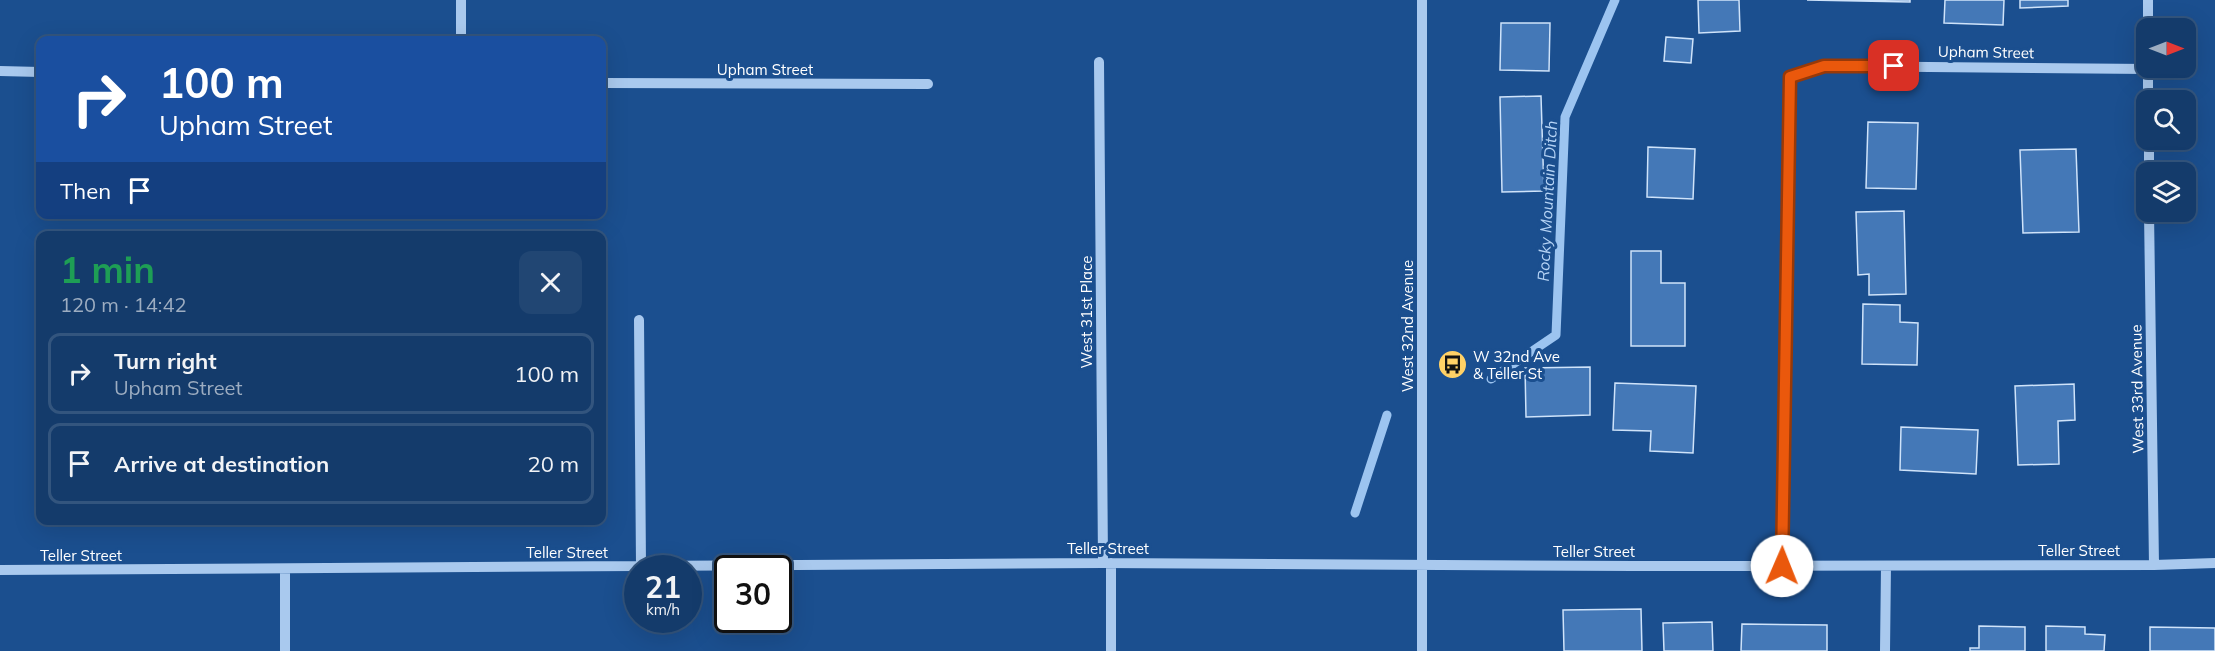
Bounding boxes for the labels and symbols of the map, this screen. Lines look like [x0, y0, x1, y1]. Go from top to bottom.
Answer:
north arrow [2136, 18, 2196, 78]
pin [1868, 40, 1919, 91]
street label: Upham Street [1938, 42, 2034, 62]
street label: Upham Street [717, 60, 813, 79]
water label: Rocky Mountain Ditch [1533, 120, 1561, 282]
street label: West 31st Place [1077, 256, 1096, 368]
street label: West 32nd Avenue [1398, 260, 1417, 392]
street label: West 33rd Avenue [2126, 324, 2148, 454]
place label: W 32nd Ave & Teller St [1473, 347, 1560, 383]
bus stop icon: W 32nd Ave & Teller St [1436, 349, 1468, 381]
position arrow [1750, 534, 1814, 598]
street label: Teller Street [1067, 539, 1149, 558]
street label: Teller Street [2038, 541, 2120, 560]
street label: Teller Street [1553, 542, 1635, 561]
street label: Teller Street [526, 543, 608, 562]
street label: Teller Street [40, 546, 122, 565]
speed limit sign: 30 [714, 555, 792, 633]

